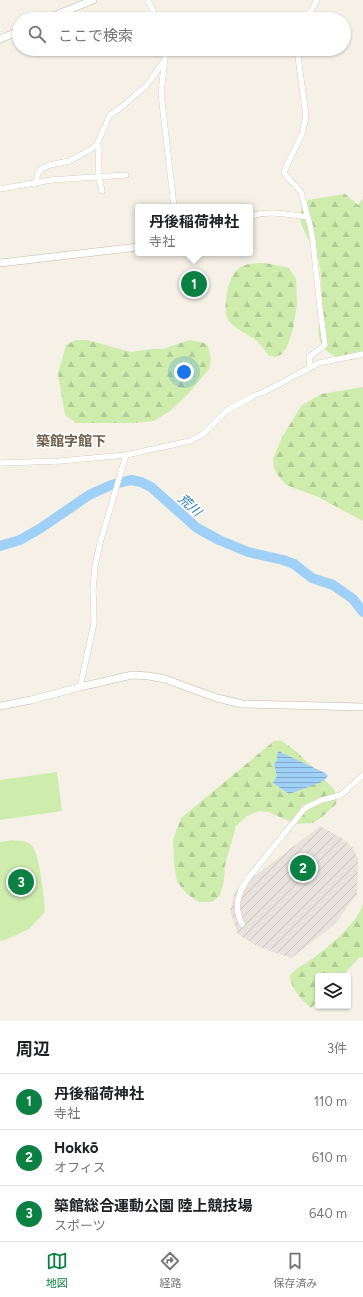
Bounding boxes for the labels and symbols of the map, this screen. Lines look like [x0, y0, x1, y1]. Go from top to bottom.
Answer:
pin: 1 [181, 269, 207, 299]
your location [174, 362, 194, 382]
district label: 築館字館下 [36, 433, 106, 450]
water label: 荒川 [175, 491, 206, 521]
pin: 2 [290, 853, 316, 883]
pin: 3 [8, 867, 34, 897]

